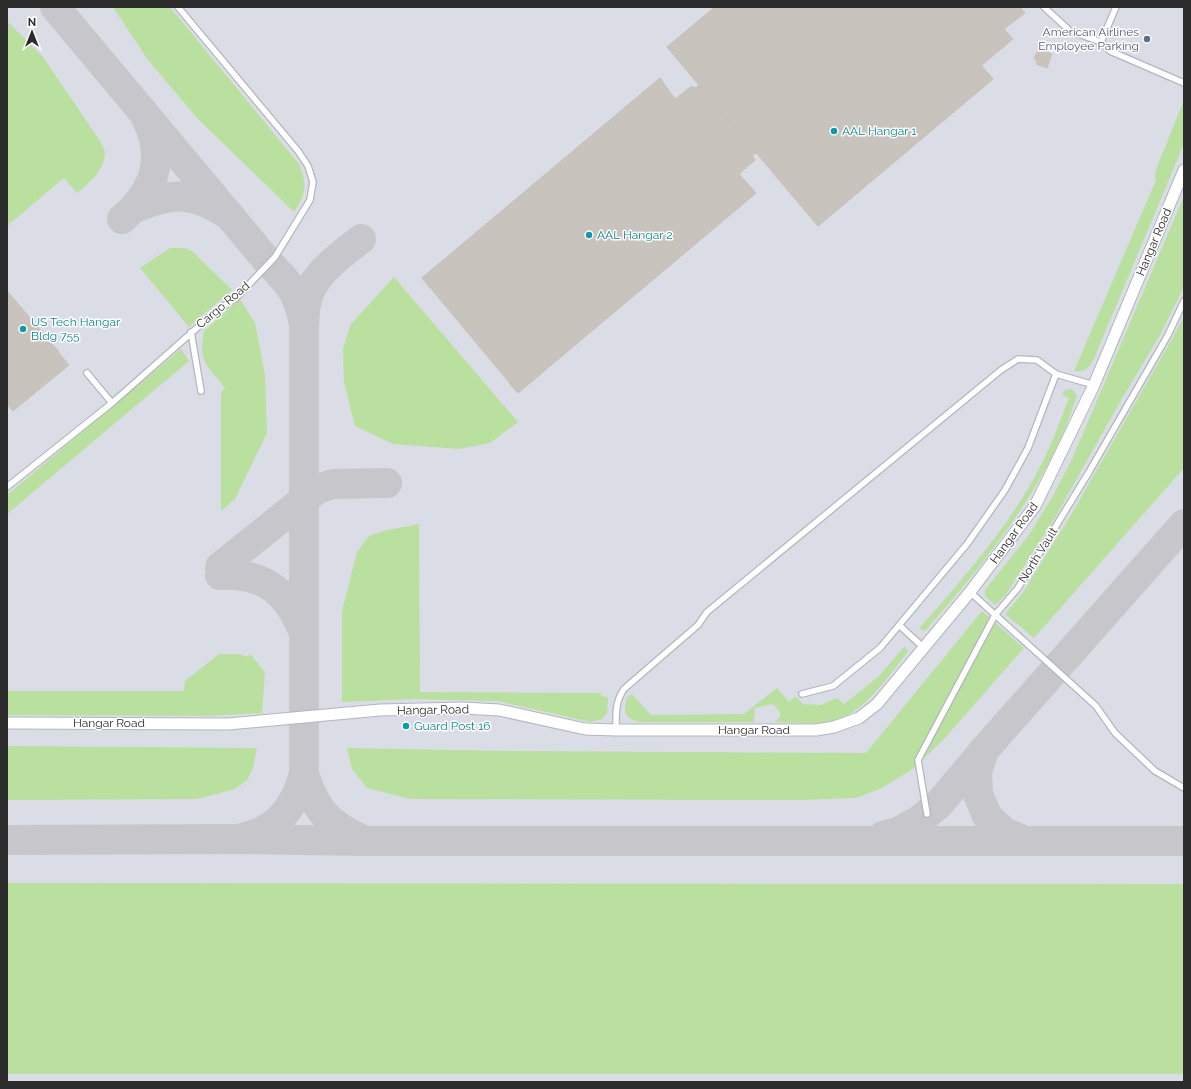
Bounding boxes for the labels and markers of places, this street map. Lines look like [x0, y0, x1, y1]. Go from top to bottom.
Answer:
place label: American Airlines Employee Parking [1038, 25, 1139, 53]
marker: American Airlines Employee Parking [1142, 34, 1152, 44]
place label: AAL Hangar 1 [842, 124, 916, 138]
marker: AAL Hangar 1 [829, 126, 839, 136]
place label: AAL Hangar 2 [597, 228, 672, 242]
marker: AAL Hangar 2 [584, 230, 594, 240]
place label: US Tech Hangar Bldg 755 [31, 315, 121, 343]
marker: US Tech Hangar Bldg 755 [18, 324, 28, 334]
place label: Guard Post 16 [414, 719, 491, 733]
marker: Guard Post 16 [401, 721, 411, 731]

